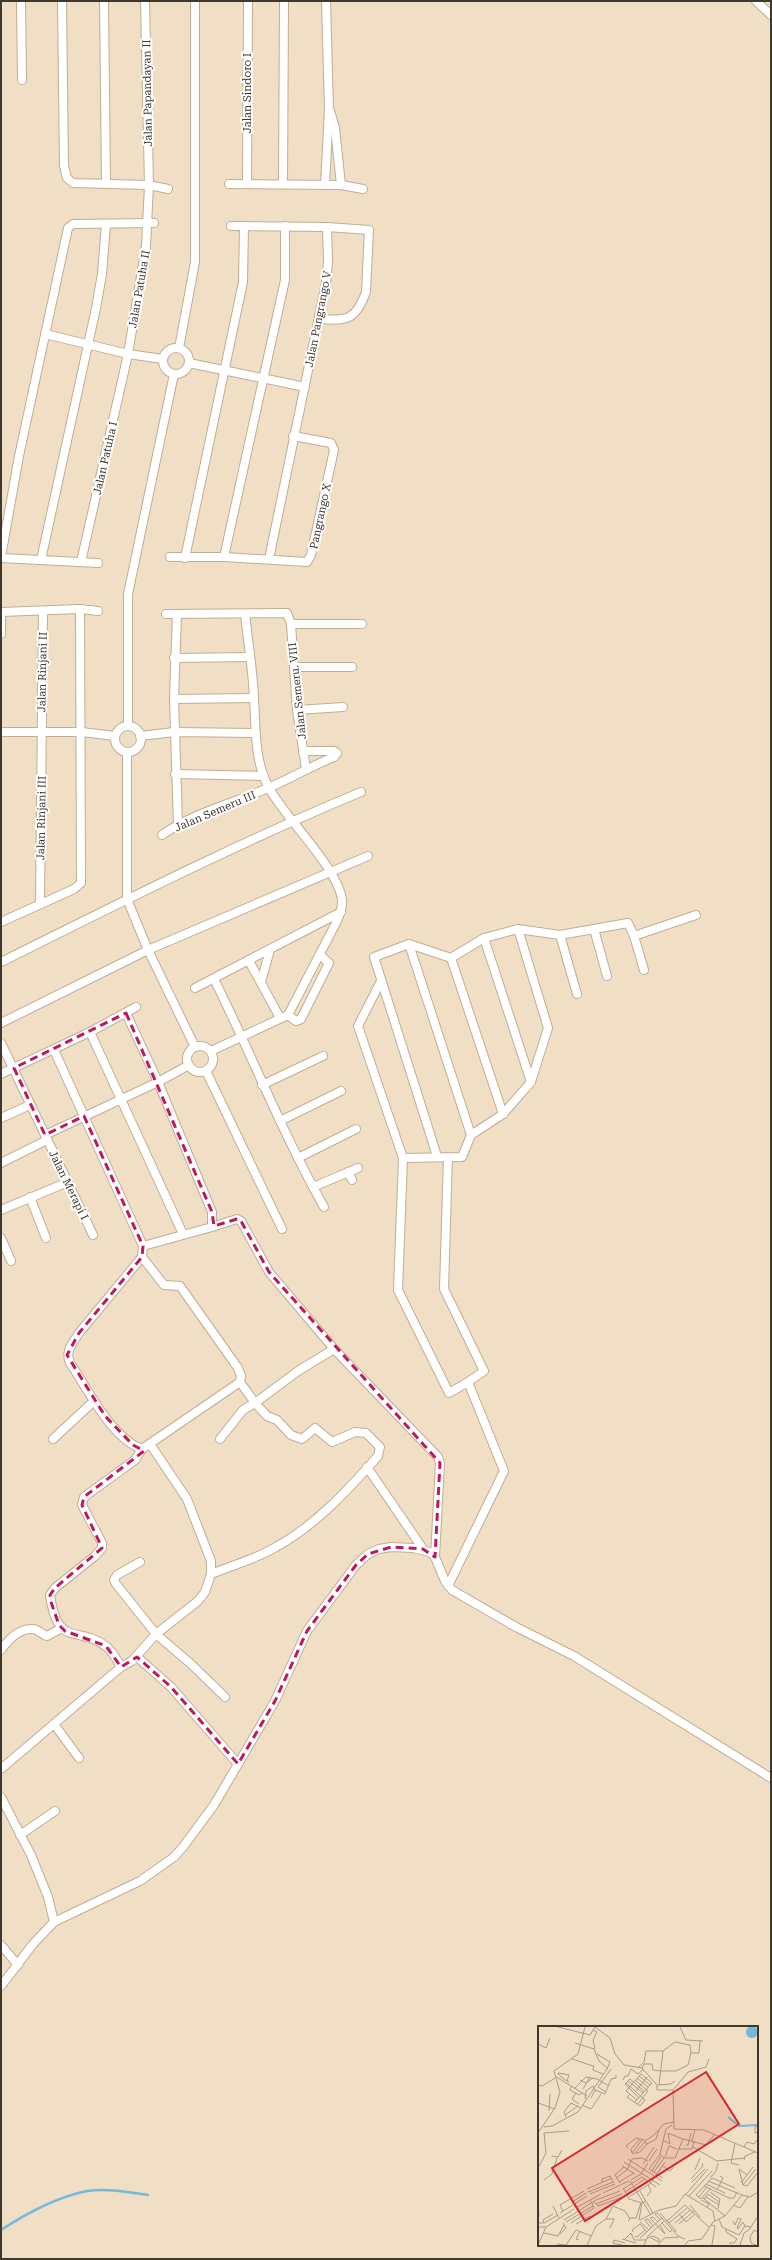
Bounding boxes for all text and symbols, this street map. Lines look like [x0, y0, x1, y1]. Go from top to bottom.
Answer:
street label: Jalan Papandayan II [140, 39, 155, 147]
street label: Jalan Sindoro I [241, 53, 254, 133]
street label: Jalan Patuha II [126, 249, 153, 329]
street label: Jalan Pangrango V [303, 270, 334, 368]
street label: Jalan Patuha I [91, 420, 120, 496]
street label: Pangrango X [307, 482, 334, 550]
street label: Jalan Rinjani II [35, 632, 50, 712]
street label: Jalan Semeru. VIII [286, 642, 309, 740]
street label: Jalan Rinjani III [34, 776, 49, 860]
street label: Jalan Semeru III [173, 789, 258, 834]
street label: Jalan Merapi I [46, 1148, 91, 1222]
inset map [538, 2026, 758, 2246]

